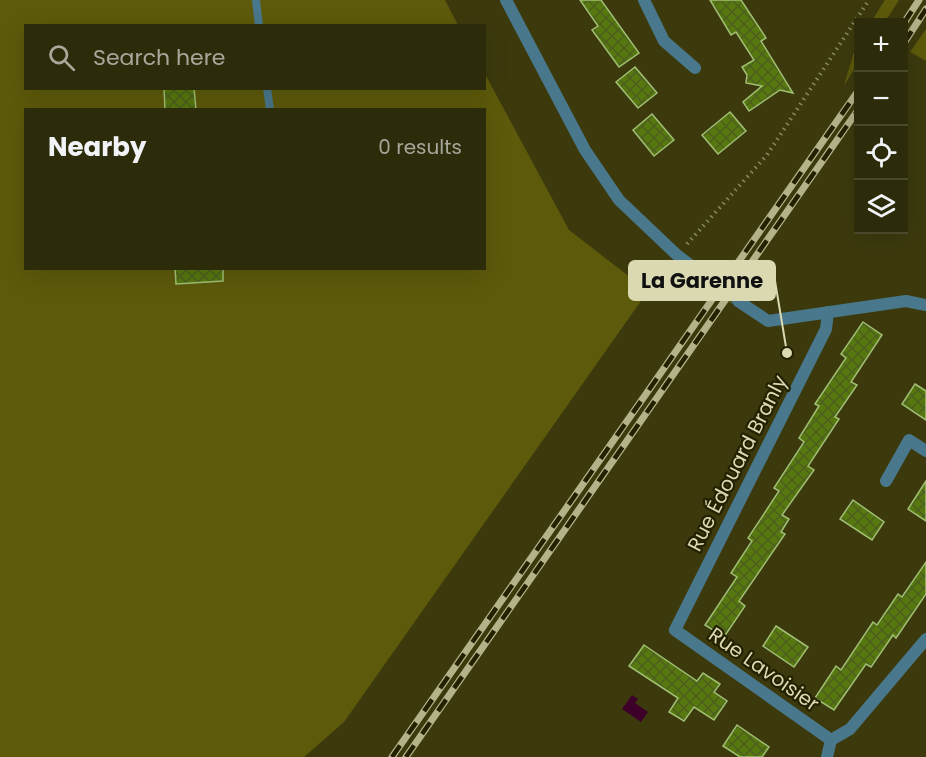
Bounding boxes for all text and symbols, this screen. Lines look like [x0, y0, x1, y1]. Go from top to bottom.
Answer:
map controls [854, 18, 908, 234]
button: + [854, 18, 908, 72]
search box [24, 24, 486, 90]
icon: search [45, 41, 78, 74]
text: Search here [93, 42, 226, 73]
button: − [854, 72, 908, 126]
button: locate [854, 126, 908, 180]
text: Nearby [48, 129, 146, 165]
text: 0 results [378, 133, 462, 161]
button: layers [854, 180, 908, 234]
callout: La Garenne [629, 261, 775, 300]
text: La Garenne [641, 266, 763, 295]
street label: Rue Édouard Branly [680, 370, 794, 556]
street label: Rue Lavoisier [703, 621, 825, 717]

